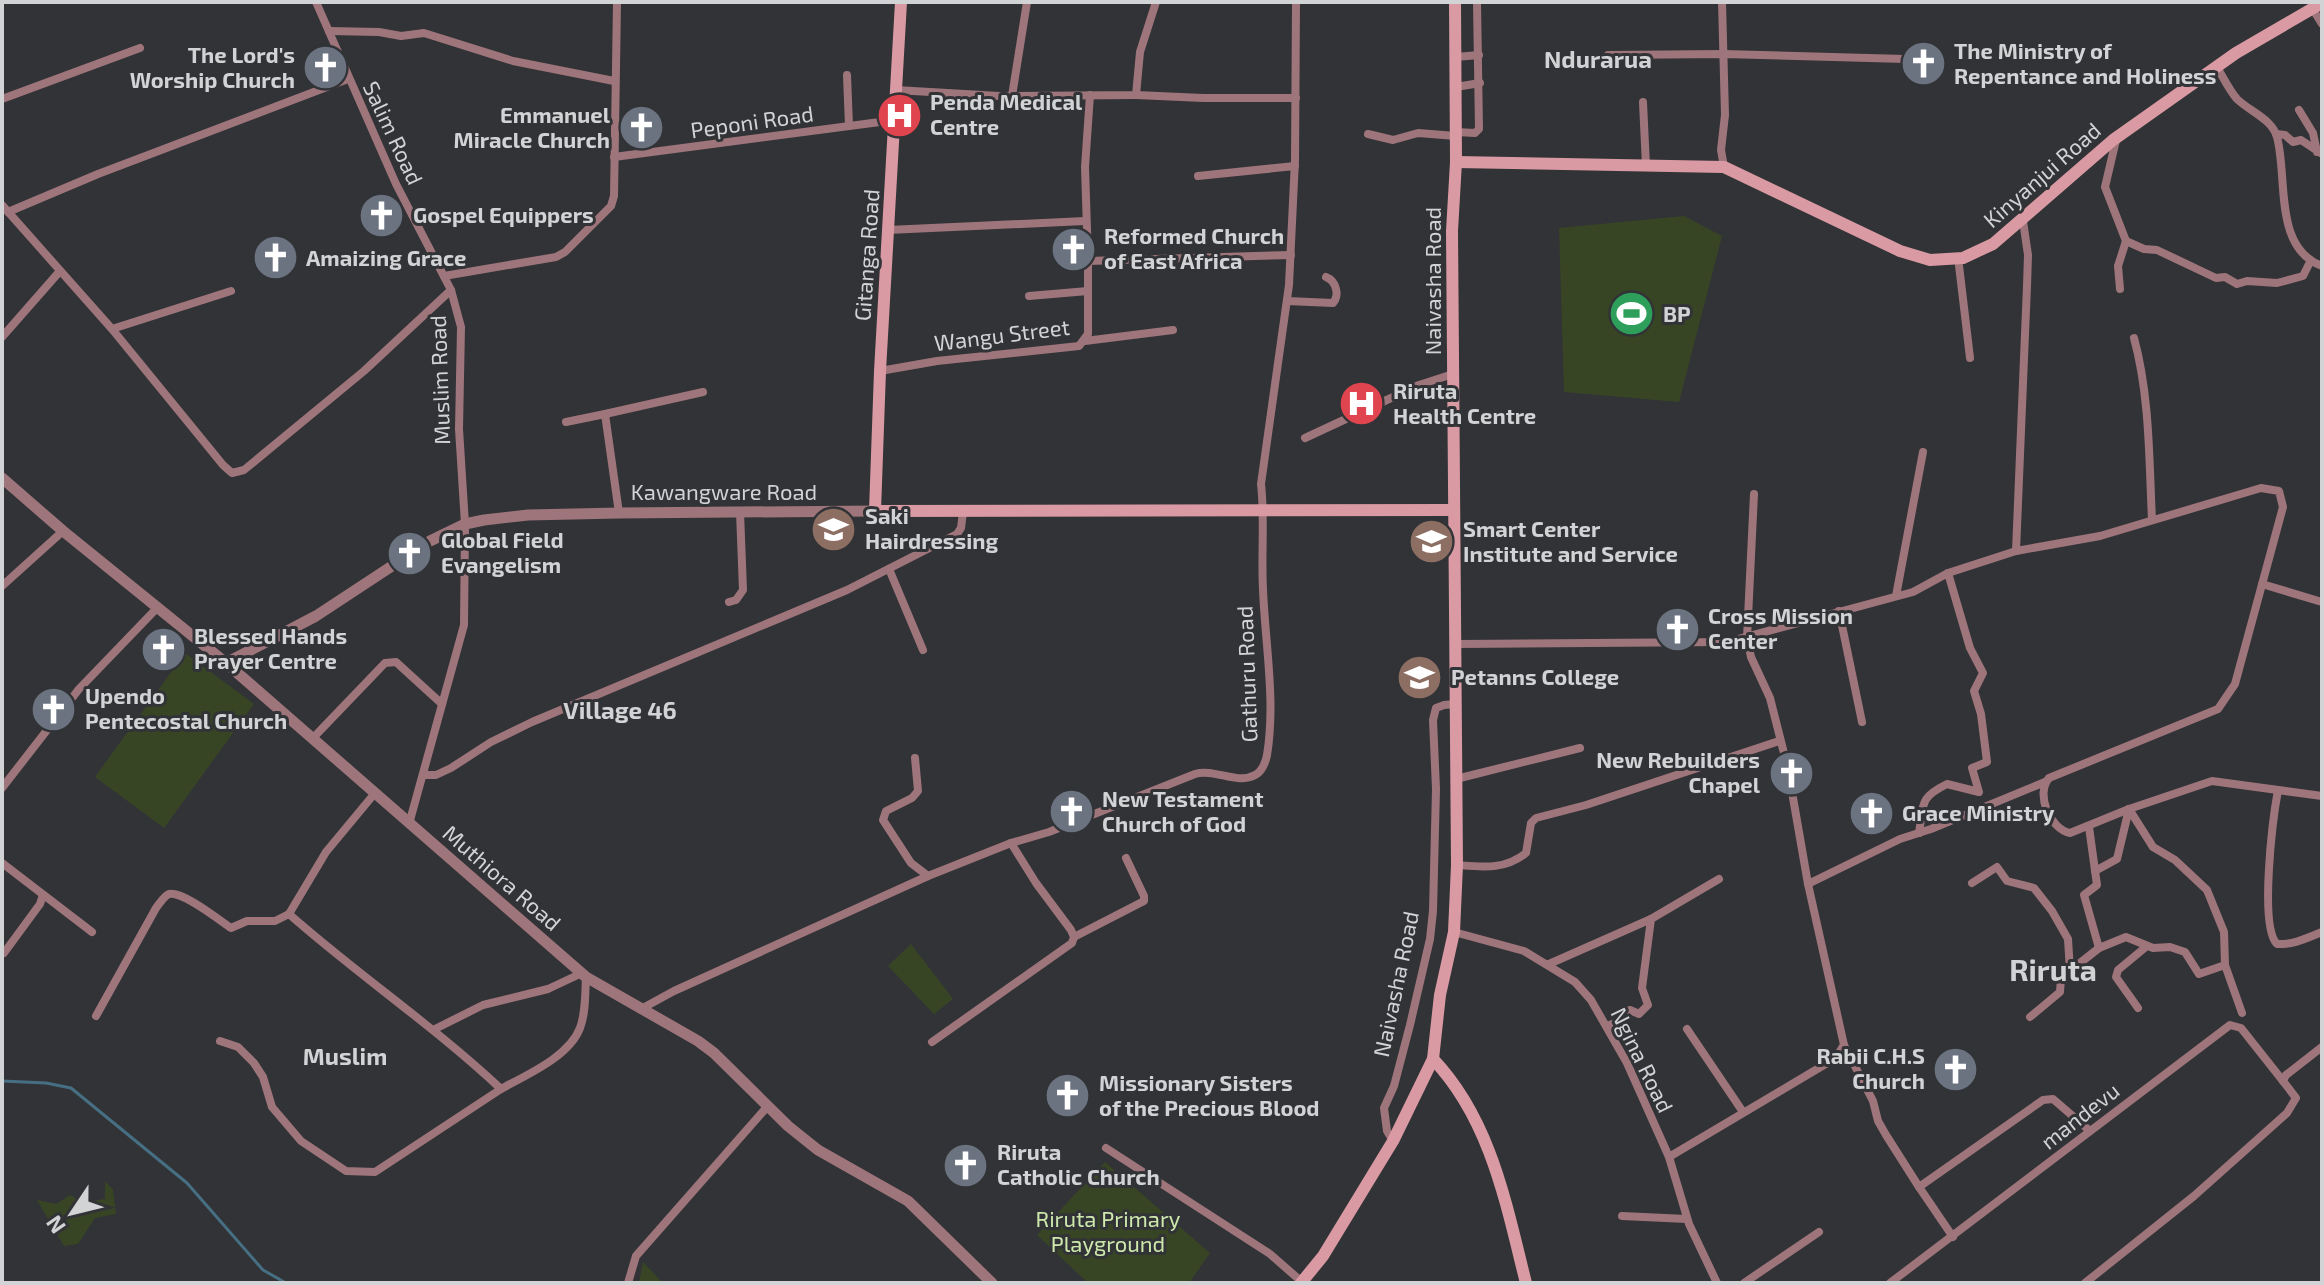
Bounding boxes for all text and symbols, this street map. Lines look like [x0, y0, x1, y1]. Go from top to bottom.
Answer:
place label: The Ministry of Repentance and Holiness [1954, 37, 2216, 88]
church icon: The Ministry of Repentance and Holiness [1899, 40, 1947, 88]
place label: The Lord's Worship Church [130, 41, 295, 92]
church icon: The Lord's Worship Church [302, 44, 350, 92]
district label: Ndurarua [1544, 44, 1652, 73]
street label: Salim Road [359, 77, 429, 188]
place label: Penda Medical Centre [930, 88, 1083, 139]
hospital icon: Penda Medical Centre [875, 91, 923, 139]
street label: Peponi Road [689, 100, 815, 142]
place label: Emmanuel Miracle Church [454, 101, 611, 152]
church icon: Emmanuel Miracle Church [617, 104, 665, 152]
street label: Kinyanjui Road [1977, 116, 2106, 233]
street label: Gitanga Road [848, 188, 884, 322]
church icon: Gospel Equippers [358, 191, 406, 239]
place label: Gospel Equippers [413, 201, 594, 227]
street label: Naivasha Road [1419, 207, 1445, 355]
place label: Reformed Church of East Africa [1104, 222, 1284, 273]
church icon: Reformed Church of East Africa [1049, 225, 1097, 273]
church icon: Amaizing Grace [251, 234, 299, 282]
place label: Amaizing Grace [306, 244, 466, 270]
sports icon: BP [1608, 290, 1656, 338]
place label: BP [1663, 300, 1691, 326]
street label: Wangu Street [933, 313, 1071, 355]
street label: Muslim Road [424, 315, 454, 445]
place label: Riruta Health Centre [1393, 377, 1536, 428]
hospital icon: Riruta Health Centre [1338, 380, 1386, 428]
street label: Kawangware Road [631, 478, 817, 504]
place label: Saki Hairdressing [865, 502, 999, 553]
school or university icon: Saki Hairdressing [810, 505, 858, 553]
place label: Smart Center Institute and Service [1463, 515, 1678, 566]
school or university icon: Smart Center Institute and Service [1408, 518, 1456, 566]
place label: Global Field Evangelism [441, 526, 564, 577]
church icon: Global Field Evangelism [386, 529, 434, 577]
place label: Cross Mission Center [1708, 602, 1853, 653]
street label: Gathuru Road [1231, 605, 1261, 743]
church icon: Cross Mission Center [1653, 605, 1701, 653]
place label: Blessed Hands Prayer Centre [194, 622, 347, 674]
church icon: Blessed Hands Prayer Centre [139, 625, 187, 673]
school or university icon: Petanns College [1396, 653, 1444, 701]
place label: Petanns College [1451, 663, 1619, 689]
place label: Upendo Pentecostal Church [85, 682, 287, 733]
church icon: Upendo Pentecostal Church [30, 685, 78, 733]
district label: Village 46 [563, 695, 677, 724]
place label: New Rebuilders Chapel [1596, 746, 1761, 797]
church icon: New Rebuilders Chapel [1767, 749, 1815, 797]
place label: New Testament Church of God [1102, 785, 1264, 836]
church icon: New Testament Church of God [1047, 788, 1095, 836]
church icon: Grace Ministry [1847, 789, 1895, 837]
place label: Grace Ministry [1902, 799, 2055, 826]
street label: Muthiora Road [438, 819, 567, 935]
street label: Naivasha Road [1367, 909, 1423, 1059]
district label: Riruta [2009, 951, 2097, 987]
street label: Ngina Road [1606, 1003, 1680, 1116]
district label: Muslim [303, 1041, 387, 1070]
place label: Rabii C.H.S Church [1816, 1042, 1925, 1093]
church icon: Rabii C.H.S Church [1932, 1045, 1980, 1093]
place label: Missionary Sisters of the Precious Blood [1099, 1069, 1320, 1120]
church icon: Missionary Sisters of the Precious Blood [1044, 1072, 1092, 1120]
street label: mandevu [2035, 1076, 2124, 1154]
place label: Riruta Catholic Church [997, 1138, 1160, 1189]
church icon: Riruta Catholic Church [942, 1141, 990, 1189]
north arrow [32, 1173, 112, 1253]
park label: Riruta Primary Playground [1036, 1205, 1181, 1256]
text: N [40, 1211, 70, 1239]

